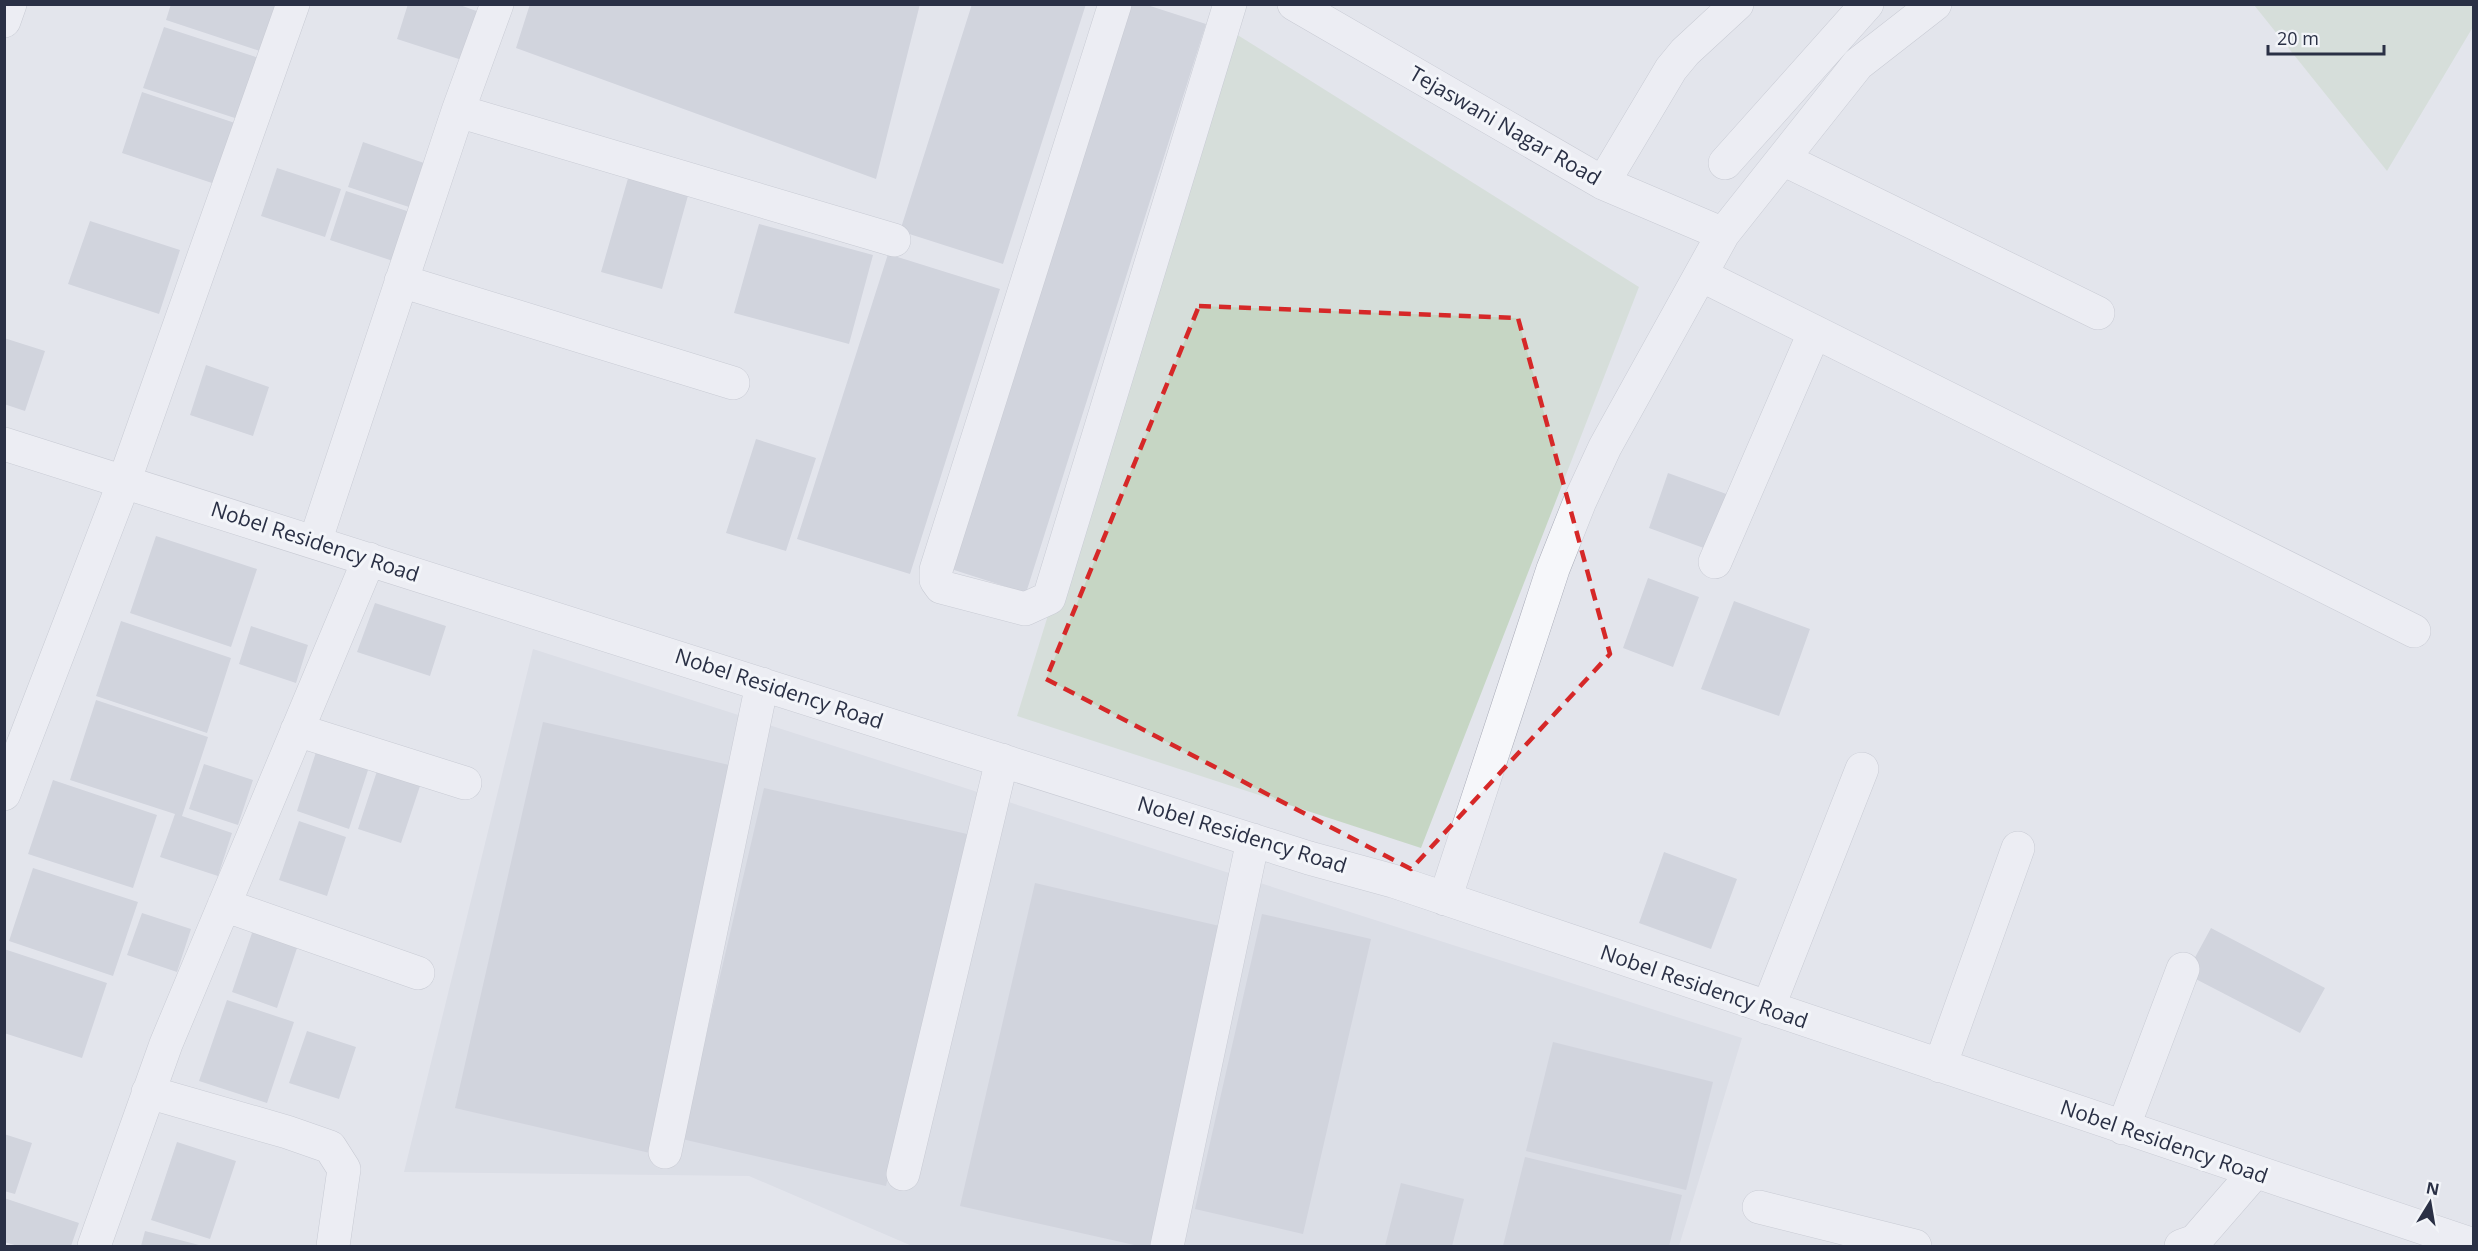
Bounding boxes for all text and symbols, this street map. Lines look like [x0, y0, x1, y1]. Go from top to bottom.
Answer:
scale bar [2268, 18, 2384, 56]
text: 20 m [2277, 26, 2319, 50]
street label: Tejaswani Nagar Road [1405, 59, 1606, 191]
street label: Nobel Residency Road [208, 494, 423, 588]
street label: Nobel Residency Road [672, 641, 887, 735]
street label: Nobel Residency Road [1134, 789, 1350, 879]
street label: Nobel Residency Road [1597, 937, 1812, 1035]
street label: Nobel Residency Road [2057, 1092, 2272, 1190]
north arrow [2400, 1173, 2460, 1233]
text: N [2424, 1176, 2441, 1200]

